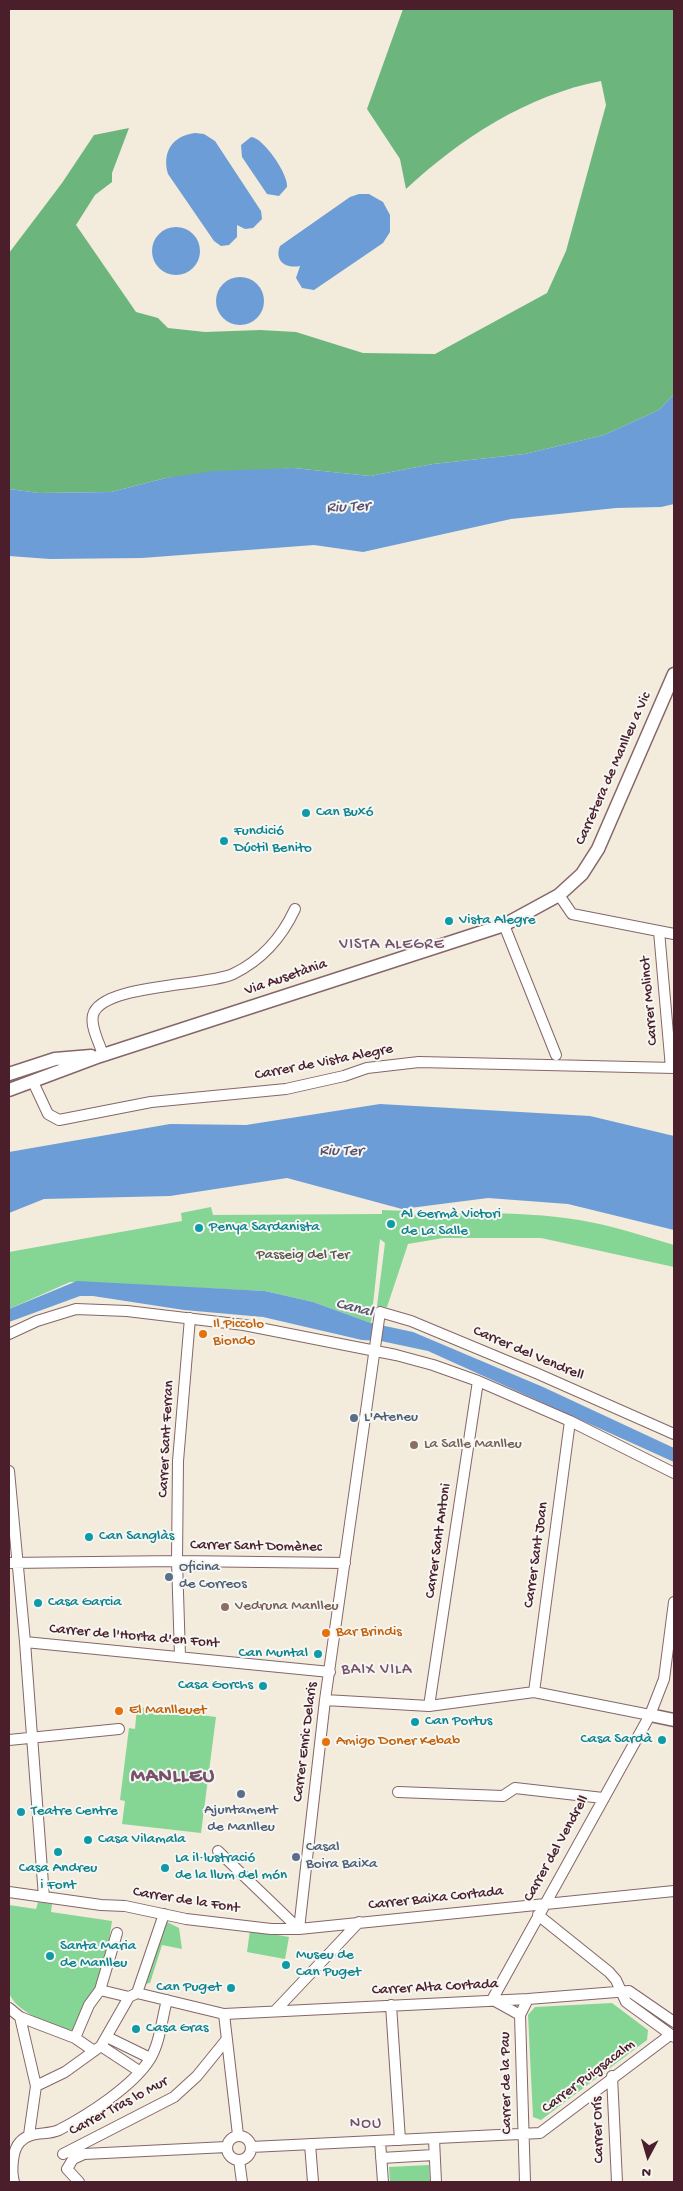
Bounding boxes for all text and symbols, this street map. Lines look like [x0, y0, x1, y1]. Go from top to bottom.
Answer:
water label: Riu Ter [326, 497, 370, 519]
street label: Carretera de Manlleu a Vic [572, 690, 656, 848]
place label: Can Buxó [316, 804, 374, 822]
marker: Can Buxó [300, 807, 312, 819]
place label: Fundició Dúctil Benito [234, 823, 312, 858]
marker: Fundició Dúctil Benito [218, 835, 230, 847]
place label: Vista Alegre [459, 912, 536, 930]
marker: Vista Alegre [443, 915, 455, 927]
district label: VISTA ALEGRE [338, 936, 446, 956]
street label: Via Ausetània [243, 956, 329, 1000]
street label: Carrer Molinot [637, 956, 663, 1046]
street label: Carrer de Vista Alegre [253, 1041, 395, 1085]
water label: Riu Ter [319, 1142, 363, 1162]
place label: Al Germà Victori de La Salle [401, 1206, 501, 1241]
marker: Al Germà Victori de La Salle [385, 1218, 397, 1230]
place label: Penya Sardanista [209, 1219, 319, 1237]
marker: Penya Sardanista [193, 1222, 205, 1234]
park label: Passeig del Ter [257, 1247, 349, 1265]
water label: Canal [333, 1295, 375, 1323]
place label: Il Piccolo Biondo [213, 1316, 264, 1351]
street label: Carrer del Vendrell [470, 1323, 586, 1385]
marker: Il Piccolo Biondo [197, 1328, 209, 1340]
street label: Carrer Sant Ferran [155, 1380, 179, 1498]
place label: L'Ateneu [364, 1409, 418, 1427]
marker: L'Ateneu [348, 1412, 360, 1424]
place label: La Salle Manlleu [424, 1436, 522, 1454]
marker: La Salle Manlleu [408, 1439, 420, 1451]
street label: Carrer Sant Antoni [422, 1482, 456, 1600]
street label: Carrer Sant Joan [521, 1501, 553, 1609]
place label: Can Sanglàs [99, 1528, 174, 1546]
marker: Can Sanglàs [83, 1531, 95, 1543]
street label: Carrer Sant Domènec [190, 1537, 322, 1557]
place label: Oficina de Correos [179, 1559, 247, 1594]
marker: Oficina de Correos [163, 1571, 175, 1583]
place label: Casa Garcia [48, 1594, 122, 1612]
marker: Casa Garcia [32, 1597, 44, 1609]
place label: Vedruna Manlleu [235, 1598, 338, 1616]
marker: Vedruna Manlleu [219, 1601, 231, 1613]
street label: Carrer de l'Horta d'en Font [48, 1621, 220, 1653]
place label: Bar Brindis [336, 1624, 402, 1642]
marker: Bar Brindis [320, 1627, 332, 1639]
place label: Can Muntal [239, 1645, 308, 1663]
marker: Can Muntal [312, 1648, 324, 1660]
district label: BAIX VILA [340, 1661, 414, 1681]
place label: Casa Gorchs [178, 1677, 253, 1695]
marker: Casa Gorchs [257, 1680, 269, 1692]
street label: Carrer Enric Delaris [290, 1681, 322, 1803]
place label: El Manlleuet [129, 1702, 206, 1720]
marker: El Manlleuet [113, 1705, 125, 1717]
place label: Can Portus [425, 1713, 492, 1731]
marker: Can Portus [409, 1716, 421, 1728]
place label: Casa Sardà [580, 1731, 652, 1749]
place label: Amigo Doner Kebab [336, 1733, 460, 1751]
marker: Casa Sardà [656, 1734, 668, 1746]
marker: Amigo Doner Kebab [320, 1736, 332, 1748]
district label: MANLLEU [130, 1766, 216, 1790]
marker: Ajuntament de Manlleu [235, 1788, 247, 1800]
street label: Carrer del Vendrell [520, 1793, 594, 1905]
place label: Ajuntament de Manlleu [204, 1802, 278, 1837]
place label: Teatre Centre [31, 1803, 118, 1821]
marker: Teatre Centre [15, 1806, 27, 1818]
place label: Casa Vilamala [98, 1831, 186, 1849]
marker: Casa Vilamala [82, 1834, 94, 1846]
place label: Casal Boira Baixa [306, 1839, 377, 1874]
marker: Casa Andreu i Font [52, 1846, 64, 1858]
place label: La il·lustració de la llum del món [175, 1850, 287, 1885]
marker: Casal Boira Baixa [290, 1851, 302, 1863]
place label: Casa Andreu i Font [19, 1860, 97, 1895]
marker: La il·lustració de la llum del món [159, 1862, 171, 1874]
street label: Carrer Baixa Cortada [368, 1883, 504, 1915]
street label: Carrer de la Font [131, 1884, 241, 1918]
place label: Santa Maria de Manlleu [60, 1938, 136, 1973]
place label: Museu de Can Puget [296, 1947, 361, 1982]
marker: Santa Maria de Manlleu [44, 1950, 56, 1962]
marker: Museu de Can Puget [280, 1959, 292, 1971]
street label: Carrer Alta Cortada [371, 1976, 499, 2000]
place label: Can Puget [156, 1979, 221, 1997]
marker: Can Puget [225, 1982, 237, 1994]
place label: Casa Gras [146, 2020, 208, 2038]
marker: Casa Gras [130, 2023, 142, 2035]
street label: Carrer de la Pau [497, 2032, 517, 2134]
street label: Carrer Puigsacalm [539, 2036, 639, 2118]
street label: Carrer Tras lo Mur [66, 2073, 172, 2141]
street label: Carrer Orís [589, 2096, 609, 2164]
district label: NOU [349, 2115, 383, 2135]
north arrow [623, 2131, 673, 2181]
text: N [641, 2162, 652, 2180]

